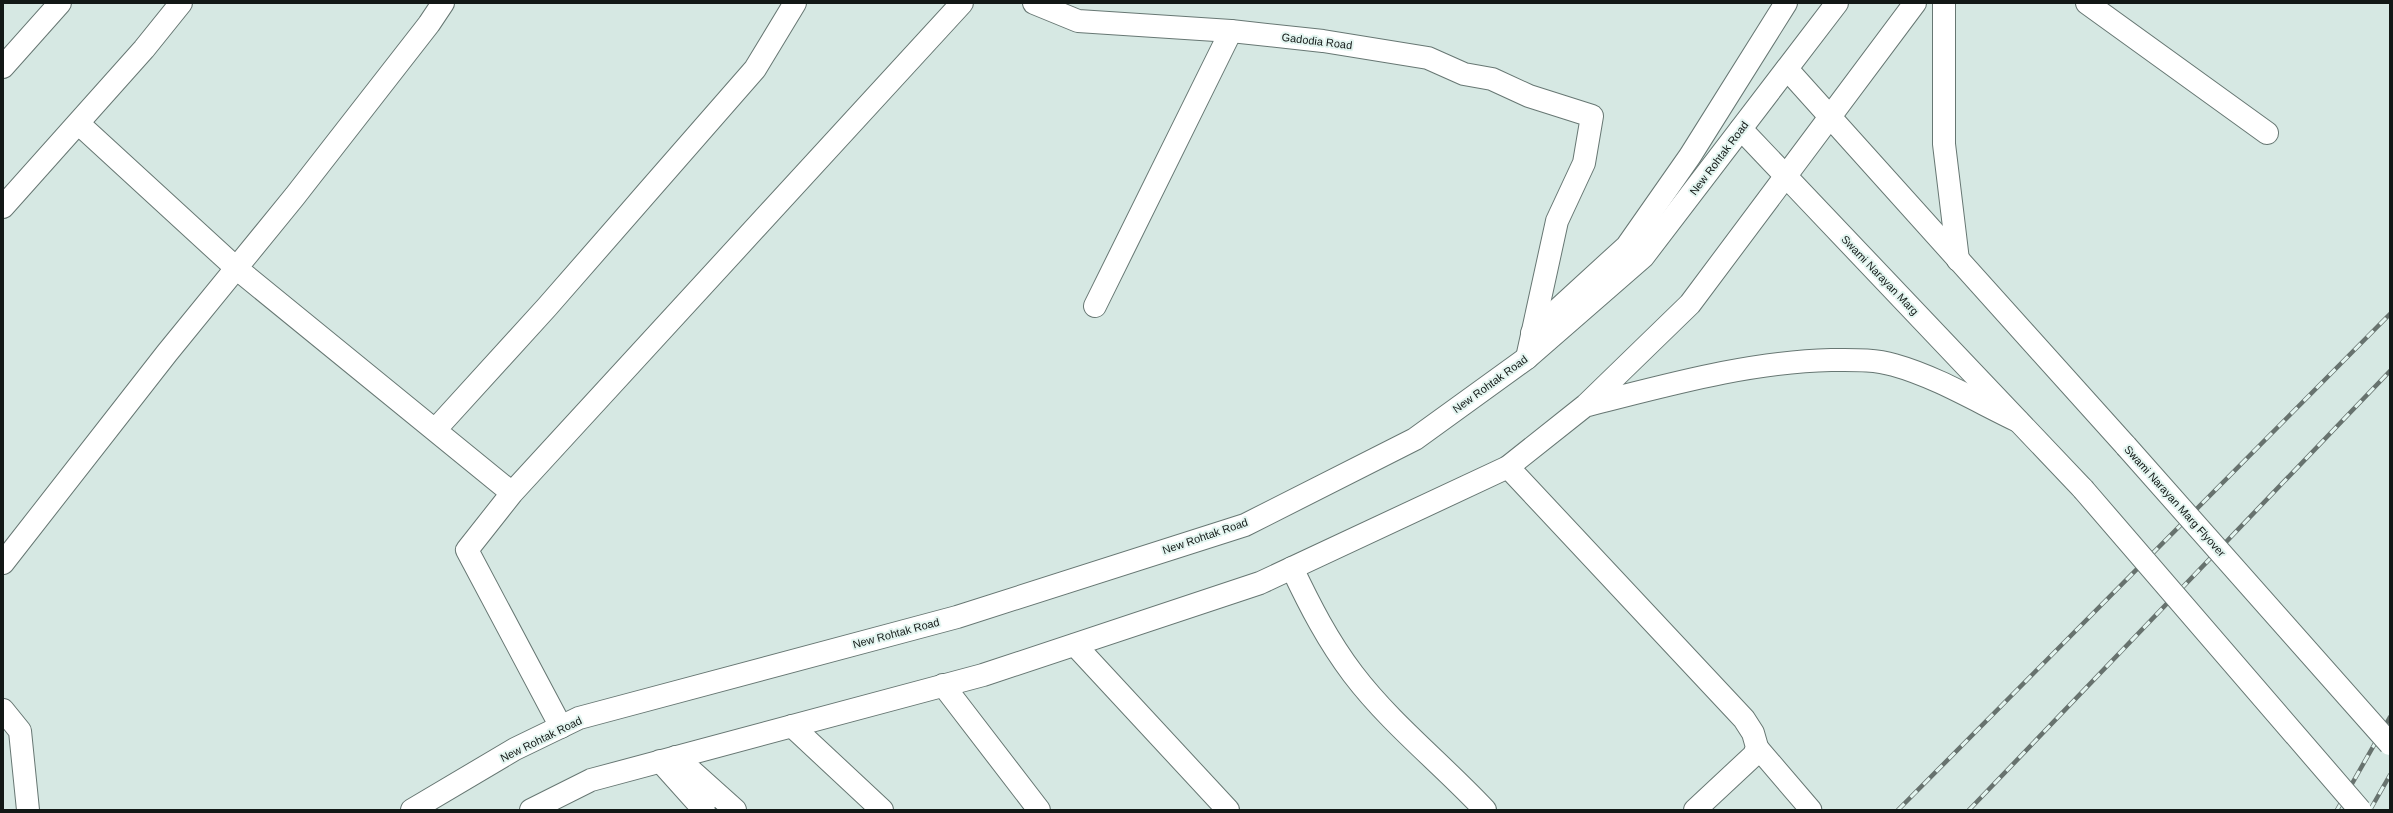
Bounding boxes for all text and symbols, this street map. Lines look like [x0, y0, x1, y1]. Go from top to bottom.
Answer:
street label: Gadodia Road [1281, 31, 1353, 51]
street label: New Rohtak Road [1687, 119, 1751, 197]
street label: Swami Narayan Marg [1839, 233, 1921, 317]
street label: New Rohtak Road [1450, 353, 1530, 415]
street label: Swami Narayan Marg Flyover [2122, 443, 2228, 559]
street label: New Rohtak Road [1161, 516, 1249, 556]
street label: New Rohtak Road [851, 616, 941, 650]
street label: New Rohtak Road [498, 714, 584, 764]

